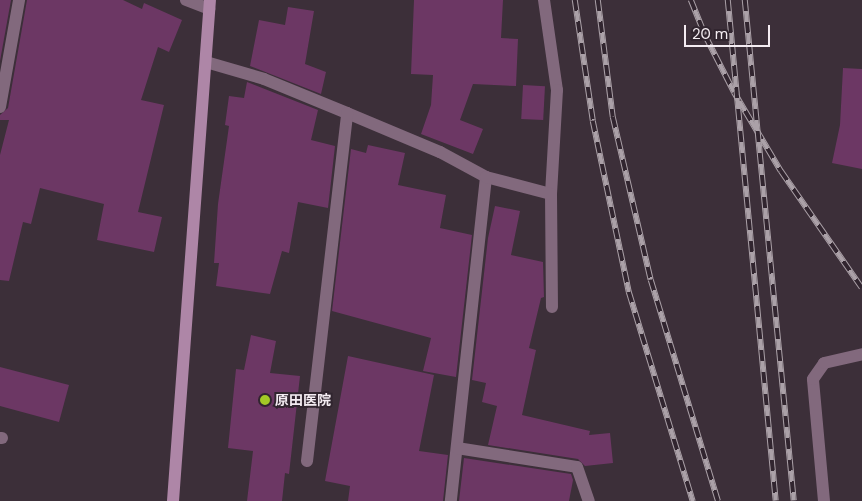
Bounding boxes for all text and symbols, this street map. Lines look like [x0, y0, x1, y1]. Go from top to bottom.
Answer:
scale bar [687, 15, 773, 47]
text: 20 m [692, 24, 728, 44]
place label: 原田医院 [275, 392, 331, 408]
marker: 原田医院 [259, 394, 271, 406]

